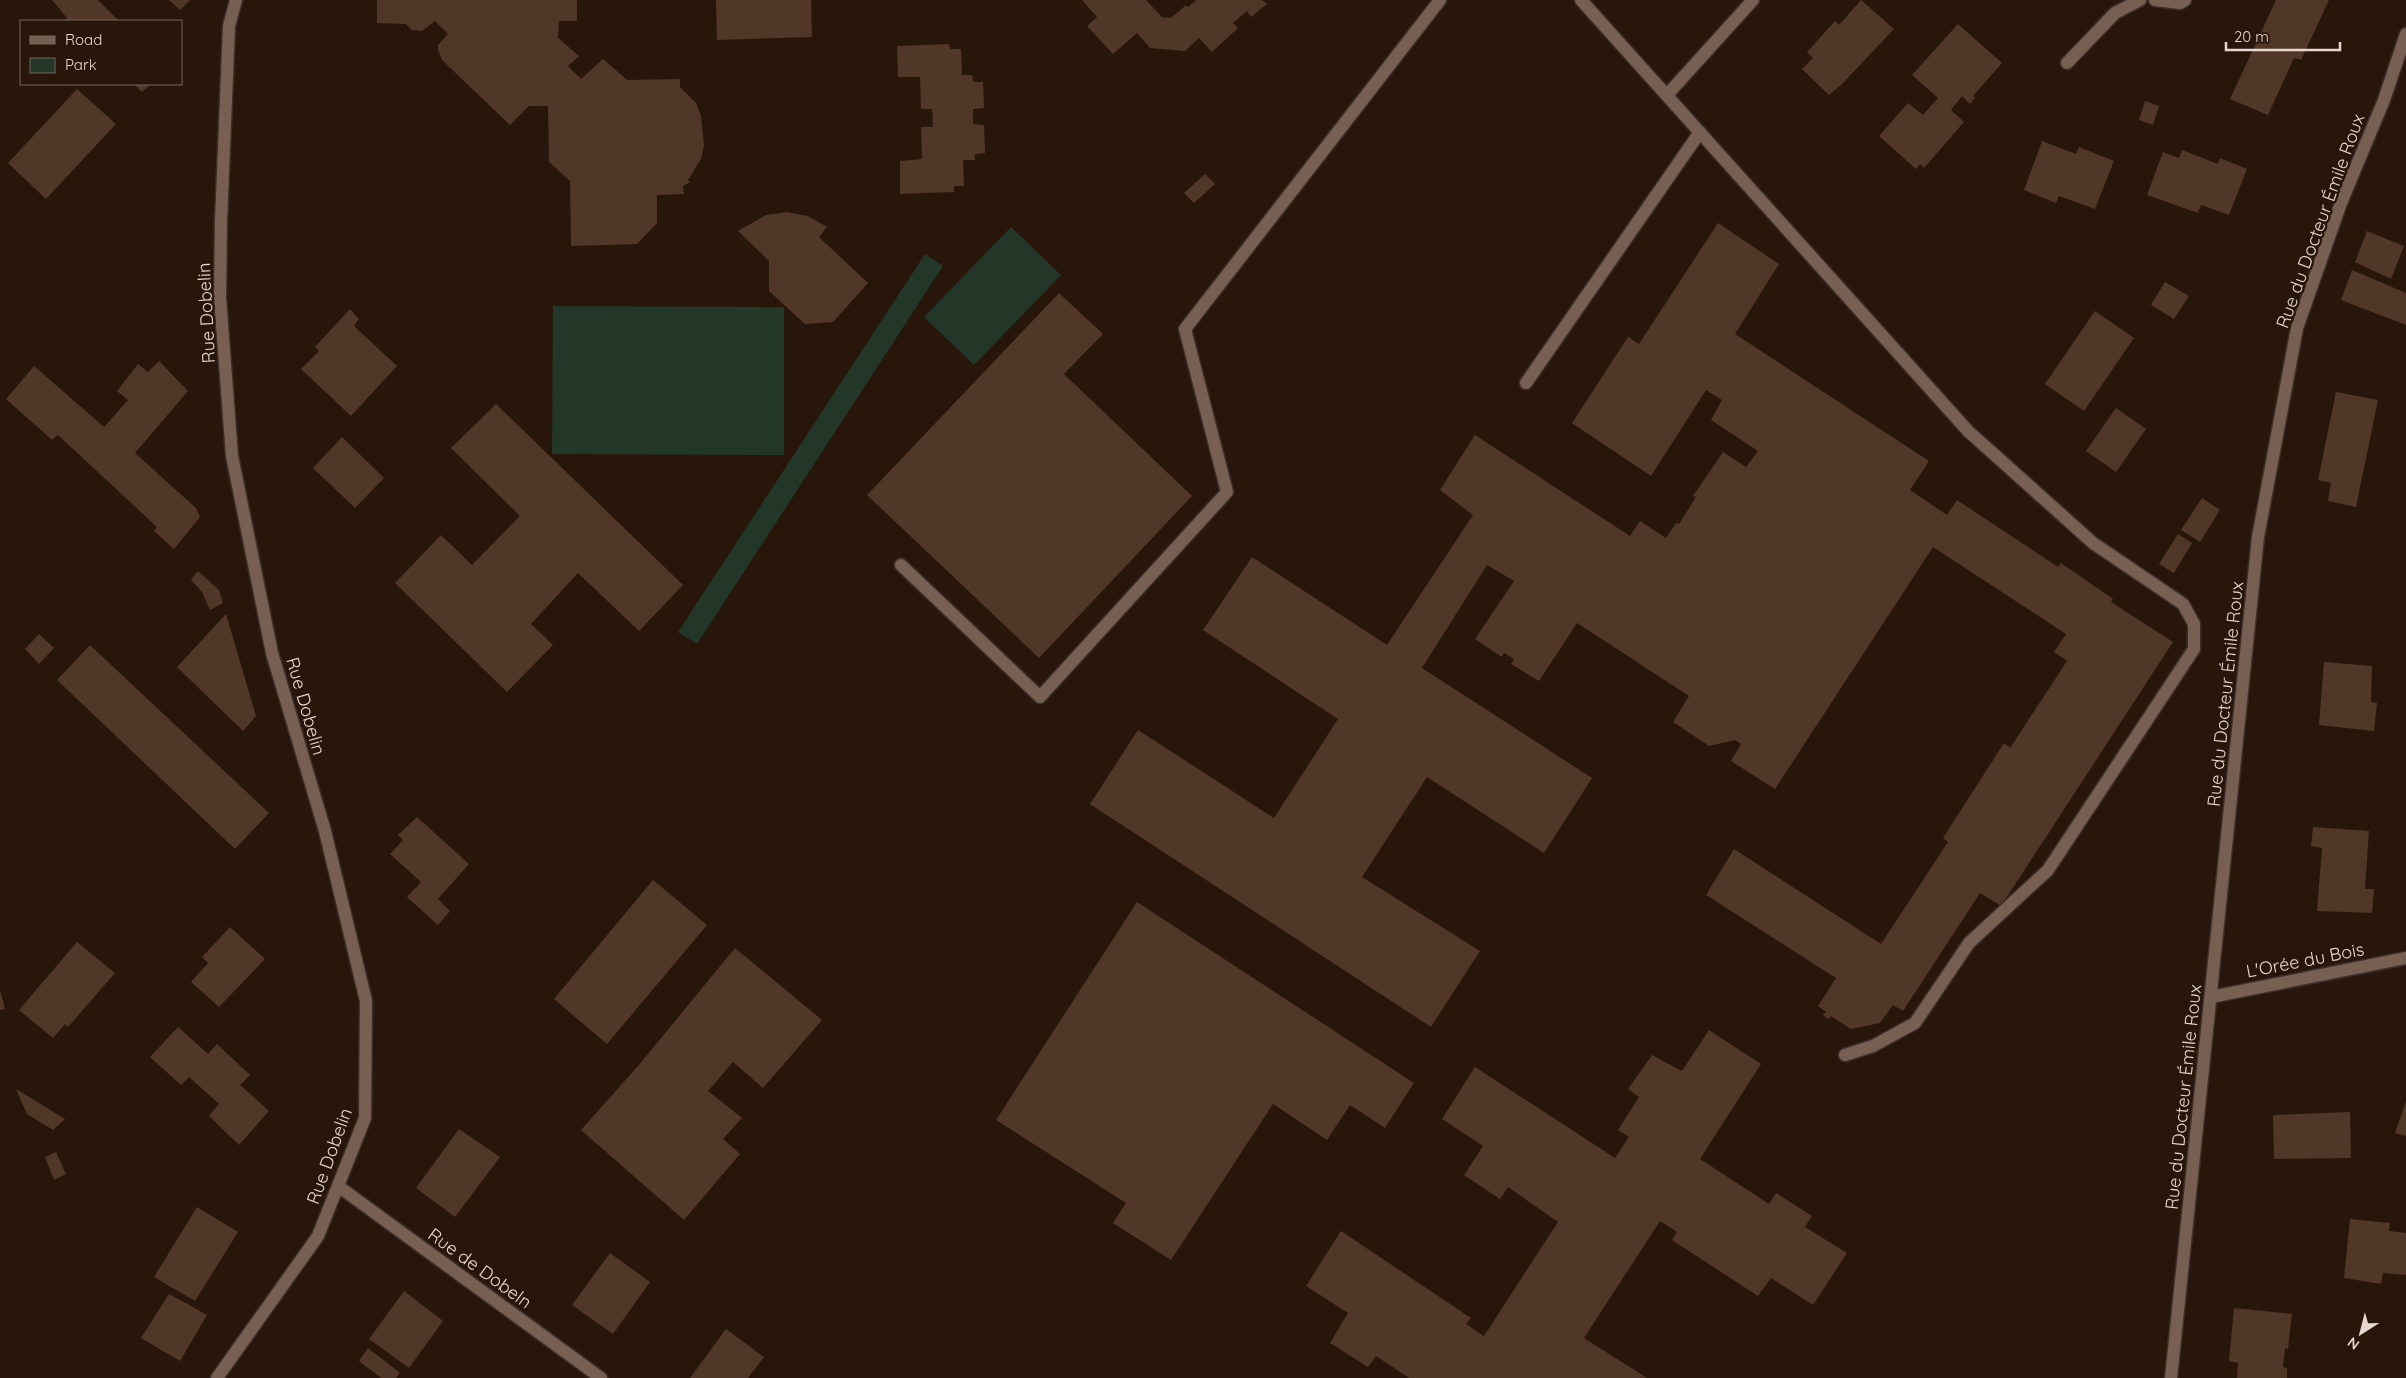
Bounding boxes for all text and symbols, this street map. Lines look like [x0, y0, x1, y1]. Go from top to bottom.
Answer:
legend [20, 20, 182, 85]
scale bar [2226, 20, 2340, 52]
text: 20 m [2234, 27, 2269, 46]
text: Road [65, 30, 102, 49]
text: Park [65, 55, 97, 74]
street label: Rue du Docteur Émile Roux [2270, 110, 2370, 331]
street label: Rue Dobelin [192, 262, 220, 364]
street label: Rue du Docteur Émile Roux [2202, 580, 2248, 808]
street label: Rue Dobelin [281, 654, 331, 758]
street label: L'Orée du Bois [2244, 937, 2366, 983]
street label: Rue du Docteur Émile Roux [2160, 983, 2206, 1211]
street label: Rue Dobelin [301, 1105, 357, 1207]
street label: Rue de Dobeln [424, 1223, 536, 1313]
north arrow [2336, 1308, 2386, 1358]
text: N [2344, 1333, 2363, 1354]

